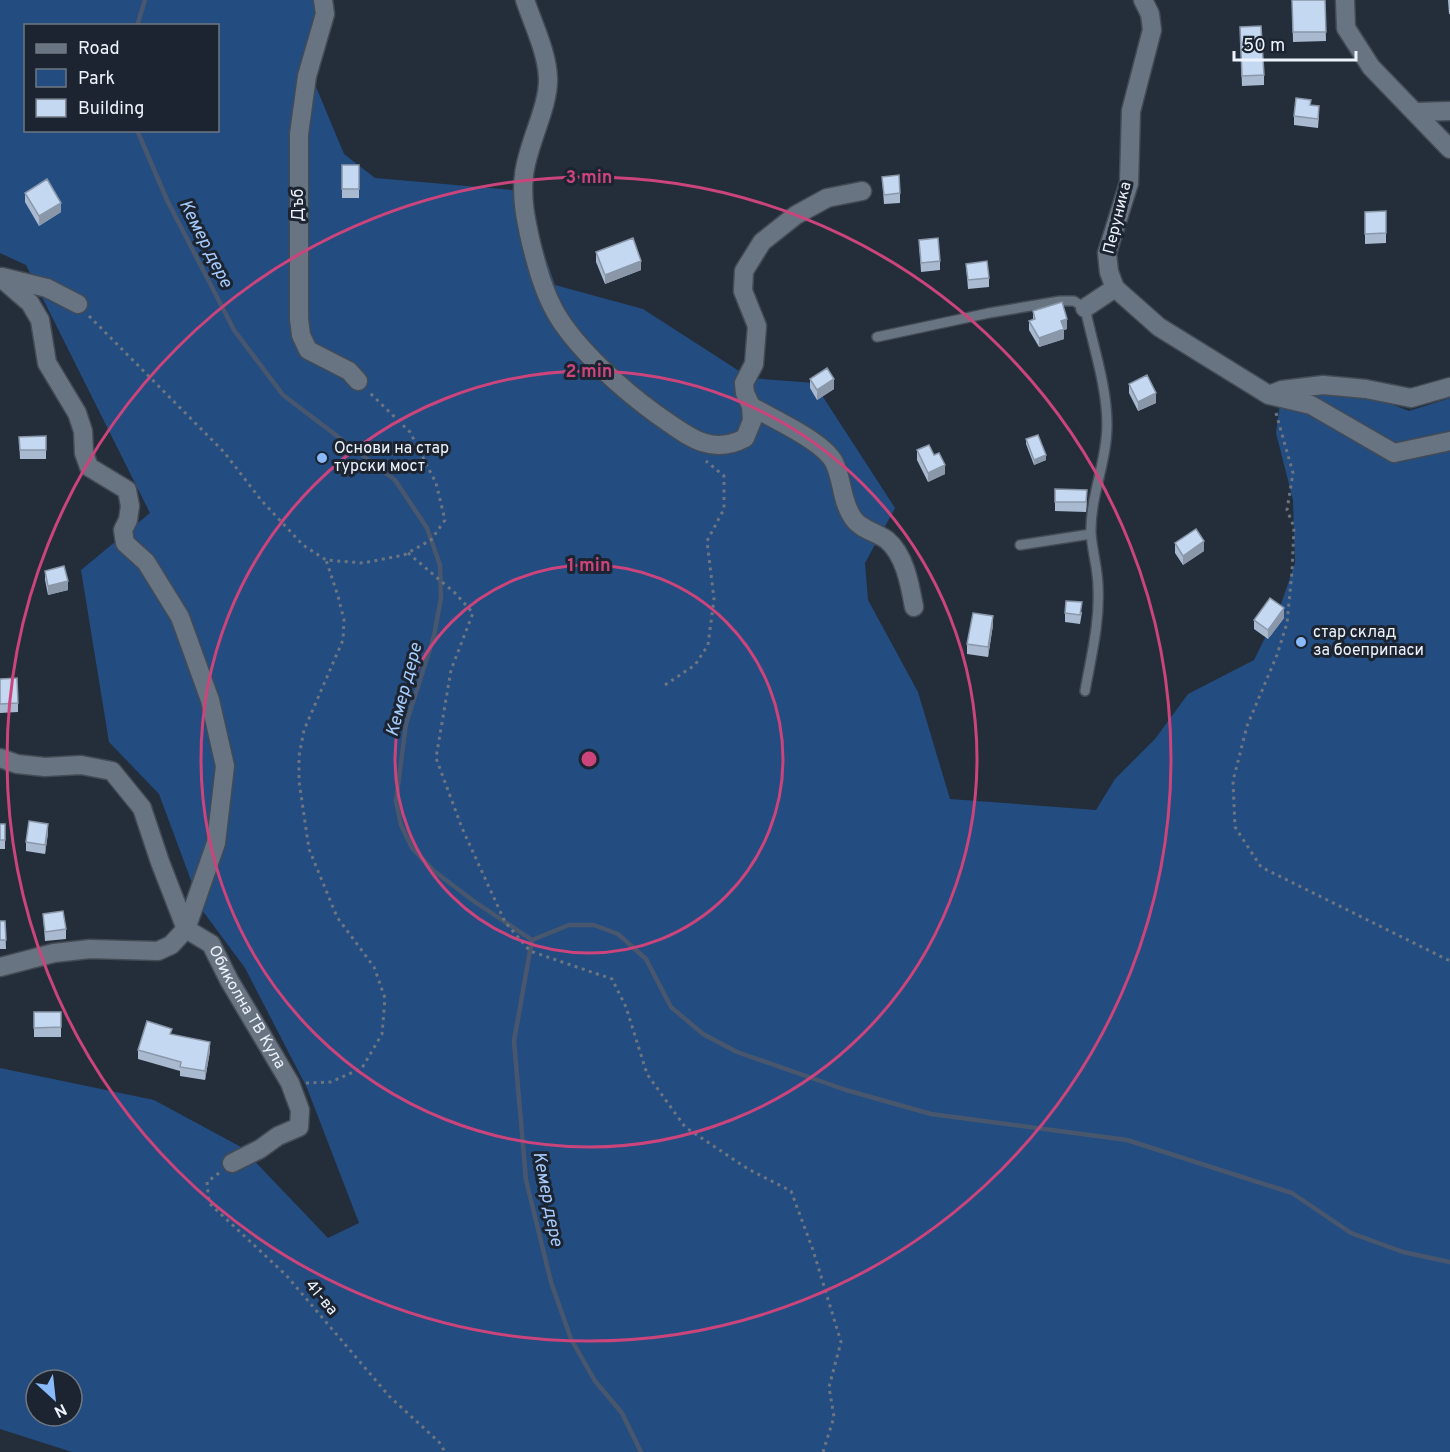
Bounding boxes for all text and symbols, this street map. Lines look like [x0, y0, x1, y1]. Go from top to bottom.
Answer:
legend [24, 24, 219, 132]
scale bar [1234, 24, 1356, 62]
text: 50 m [1243, 35, 1285, 58]
text: Road [78, 38, 120, 61]
text: Park [78, 68, 115, 91]
text: Building [78, 98, 144, 121]
text: 3 min [566, 167, 612, 190]
street label: Перуника [1099, 180, 1137, 256]
street label: Дъб [289, 189, 309, 221]
water label: Кемер дере [173, 196, 237, 293]
text: 2 min [565, 361, 613, 384]
place label: Основи на стар турски мост [334, 439, 449, 477]
marker: Основи на стар турски мост [315, 451, 329, 465]
text: 1 min [567, 555, 611, 578]
place label: стар склад за боеприпаси [1313, 623, 1424, 661]
marker: стар склад за боеприпаси [1294, 635, 1308, 649]
water label: Кемер дере [381, 640, 429, 739]
centre of rings [579, 749, 599, 769]
street label: Обиколна ТВ Кула [203, 942, 290, 1073]
water label: Кемер дере [527, 1150, 568, 1249]
street label: 41-ва [300, 1276, 342, 1320]
north arrow [24, 1368, 84, 1428]
text: N [50, 1398, 70, 1421]

